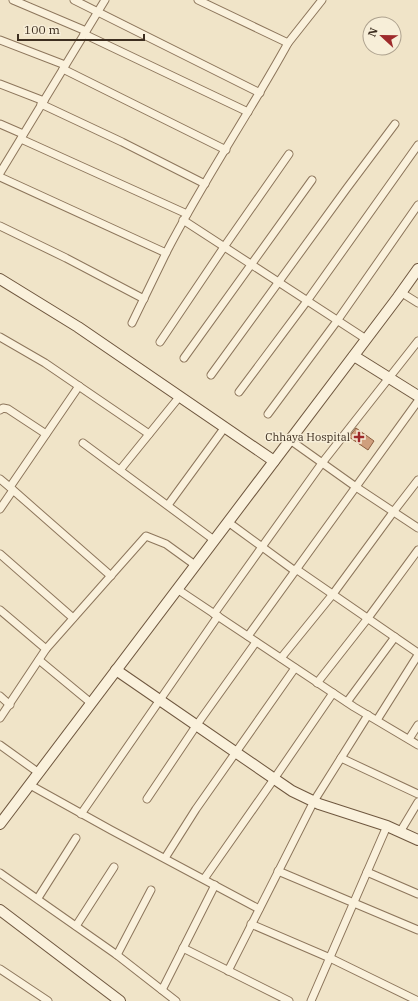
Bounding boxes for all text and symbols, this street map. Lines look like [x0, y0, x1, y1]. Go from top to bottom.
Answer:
scale bar [18, 16, 144, 42]
north arrow [362, 16, 402, 56]
text: 100 m [24, 22, 60, 37]
text: N [365, 25, 381, 39]
place label: Chhaya Hospital [265, 430, 350, 444]
marker: Chhaya Hospital [353, 431, 365, 443]

